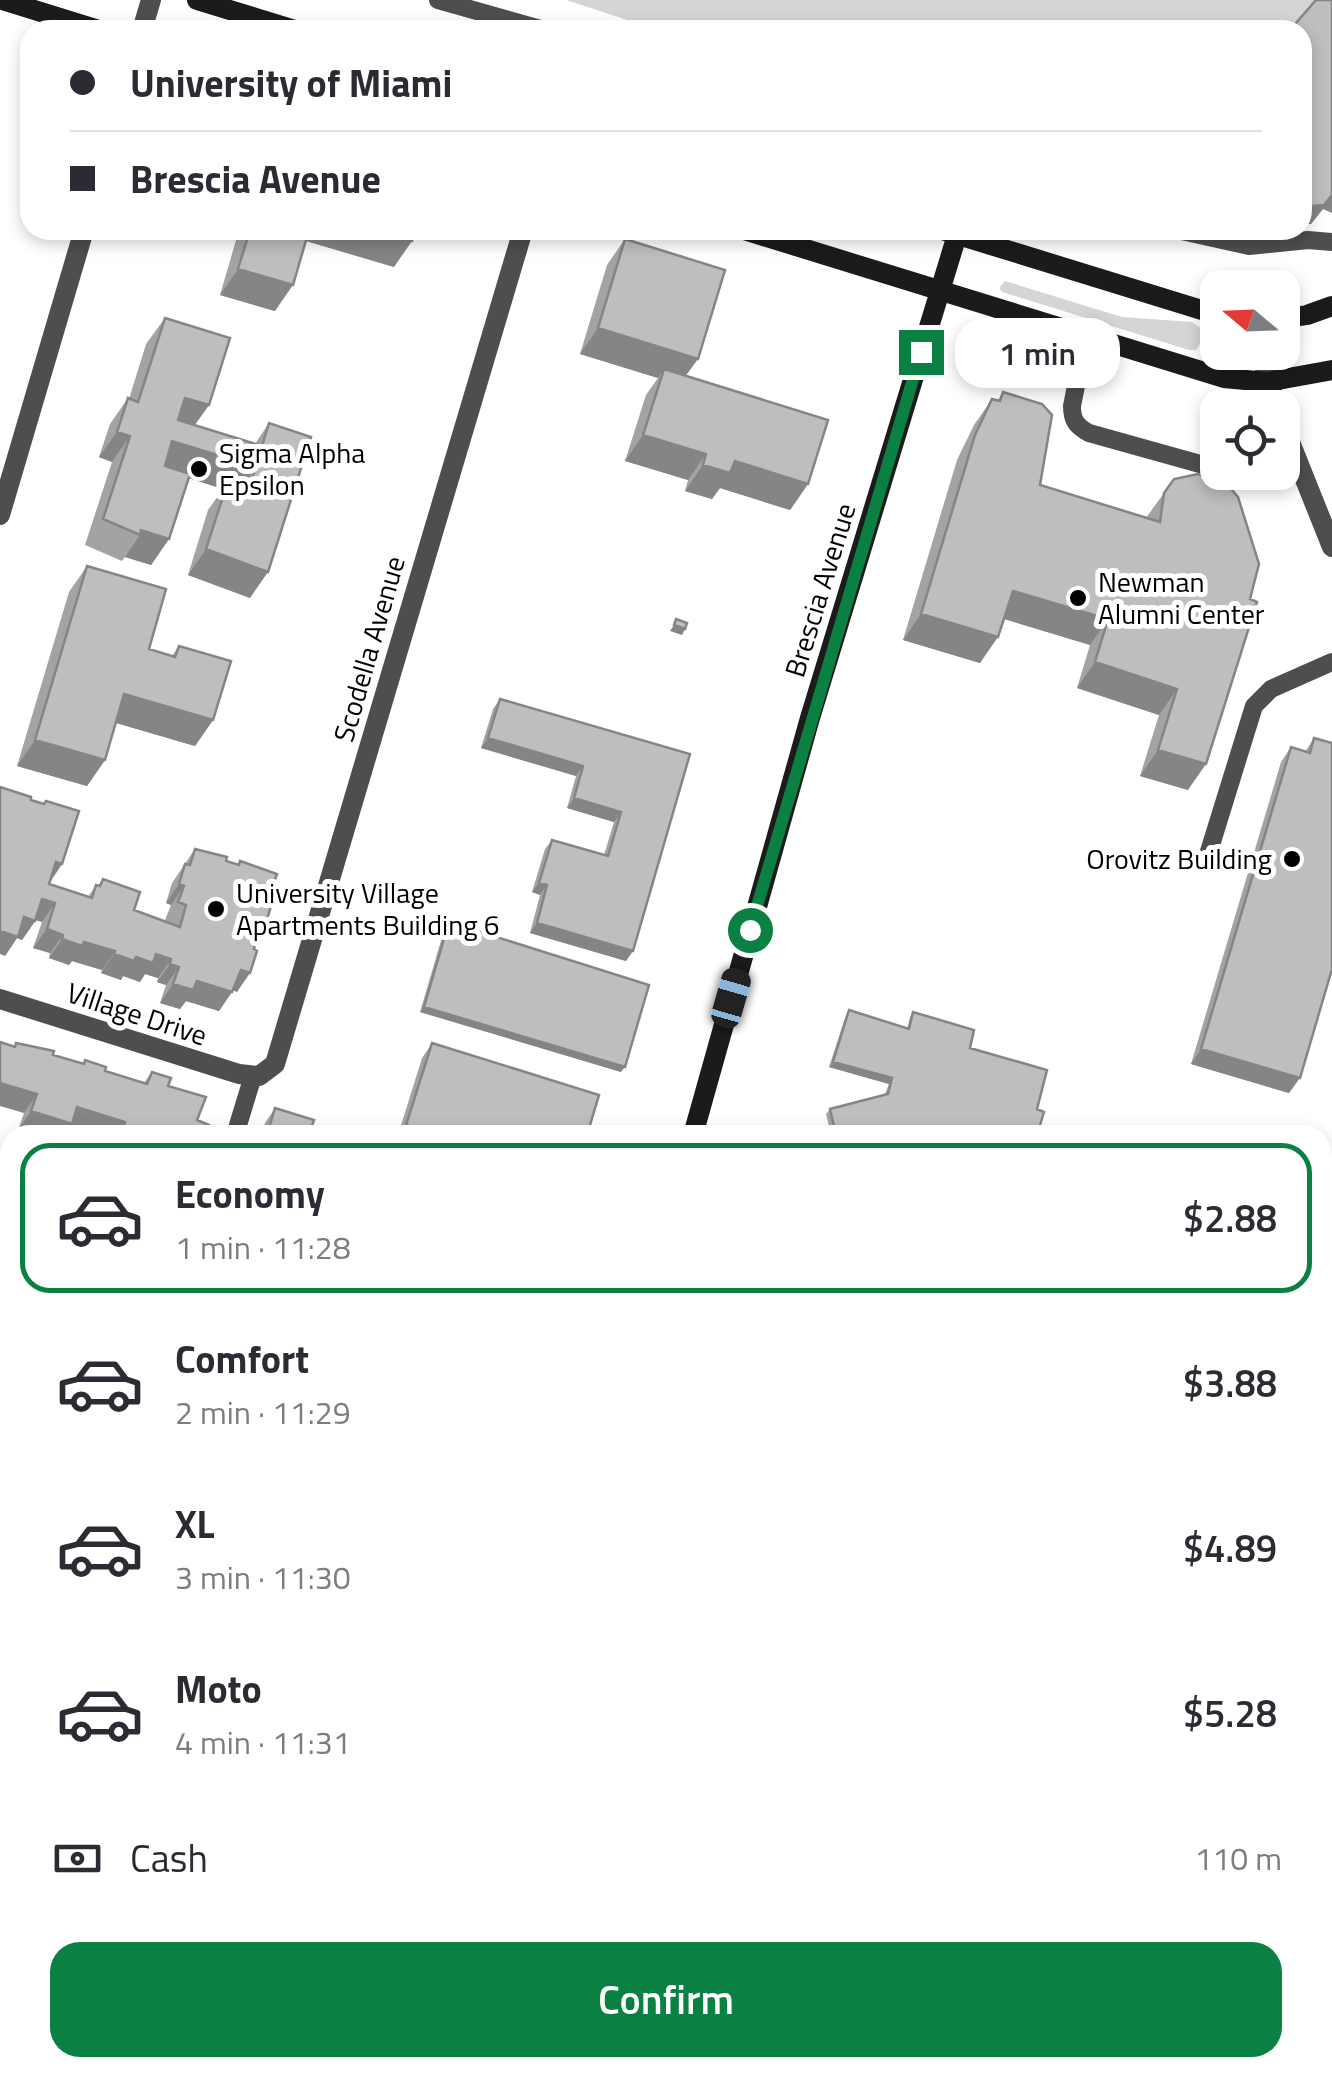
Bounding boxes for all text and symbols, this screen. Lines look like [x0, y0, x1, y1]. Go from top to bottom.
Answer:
text: University of Miami [130, 54, 452, 112]
text: Brescia Avenue [130, 150, 381, 208]
north arrow [1200, 270, 1300, 370]
map controls [1200, 270, 1300, 490]
callout: 1 min [956, 317, 1121, 387]
text: 1 min [999, 329, 1076, 377]
route end [899, 330, 944, 375]
button: locate [1200, 390, 1300, 490]
place label: Sigma Alpha Epsilon [219, 431, 365, 506]
marker: Sigma Alpha Epsilon [188, 458, 210, 480]
street label: Brescia Avenue [773, 498, 866, 682]
street label: Scodella Avenue [321, 551, 416, 747]
place label: Newman Alumni Center [1098, 560, 1265, 635]
marker: Newman Alumni Center [1067, 587, 1089, 609]
place label: Orovitz Building [1086, 837, 1272, 880]
marker: Orovitz Building [1281, 848, 1303, 870]
place label: University Village Apartments Building 6 [236, 871, 499, 946]
marker: University Village Apartments Building 6 [205, 898, 227, 920]
route start [728, 908, 773, 953]
car [708, 965, 754, 1031]
street label: Village Drive [61, 971, 213, 1056]
text: Economy [175, 1165, 325, 1223]
icon: car [55, 1173, 145, 1263]
text: $2.88 [1183, 1189, 1277, 1247]
text: 1 min · 11:28 [175, 1223, 351, 1271]
text: Comfort [175, 1330, 309, 1388]
icon: car [55, 1338, 145, 1428]
text: $3.88 [1183, 1354, 1277, 1412]
text: 2 min · 11:29 [175, 1388, 351, 1436]
text: XL [175, 1495, 215, 1553]
icon: car [55, 1503, 145, 1593]
text: $4.89 [1183, 1519, 1277, 1577]
text: 3 min · 11:30 [175, 1553, 351, 1601]
text: Moto [175, 1660, 262, 1718]
icon: car [55, 1668, 145, 1758]
text: $5.28 [1183, 1684, 1277, 1742]
text: 4 min · 11:31 [175, 1718, 351, 1766]
text: Cash [130, 1829, 208, 1887]
icon: cash [50, 1831, 105, 1886]
text: 110 m [1194, 1834, 1282, 1882]
button: Confirm [50, 1942, 1282, 2057]

